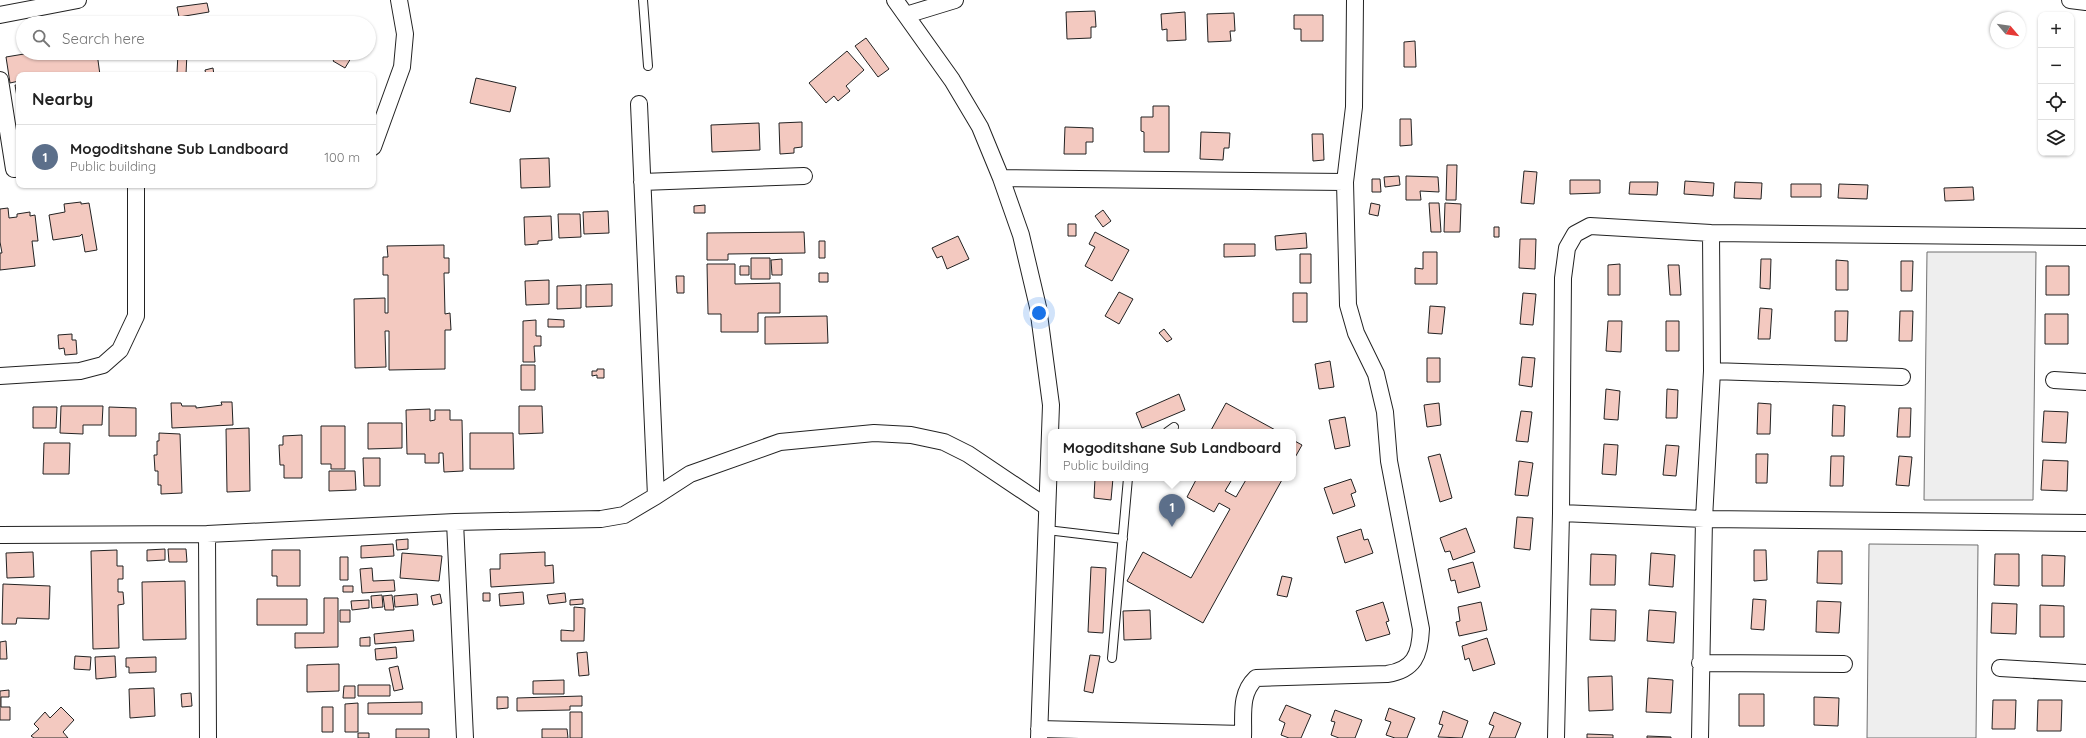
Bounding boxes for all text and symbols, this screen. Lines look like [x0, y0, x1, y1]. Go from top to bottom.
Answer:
north arrow [1990, 12, 2026, 48]
map controls [2038, 12, 2074, 156]
button: + [2038, 12, 2074, 48]
search box [16, 16, 376, 60]
icon: search [30, 27, 52, 49]
text: Search here [62, 29, 145, 48]
button: − [2038, 48, 2074, 84]
button: locate [2038, 84, 2074, 120]
text: Nearby [32, 88, 93, 109]
button: layers [2038, 120, 2074, 156]
text: Mogoditshane Sub Landboard [70, 139, 289, 158]
text: 1 [42, 149, 48, 165]
text: 100 m [324, 149, 360, 165]
text: Public building [70, 158, 156, 174]
your location [1029, 303, 1049, 323]
popup [1048, 429, 1296, 481]
text: Mogoditshane Sub Landboard [1063, 438, 1281, 457]
text: Public building [1063, 457, 1149, 473]
pin: 1 [1159, 494, 1185, 527]

